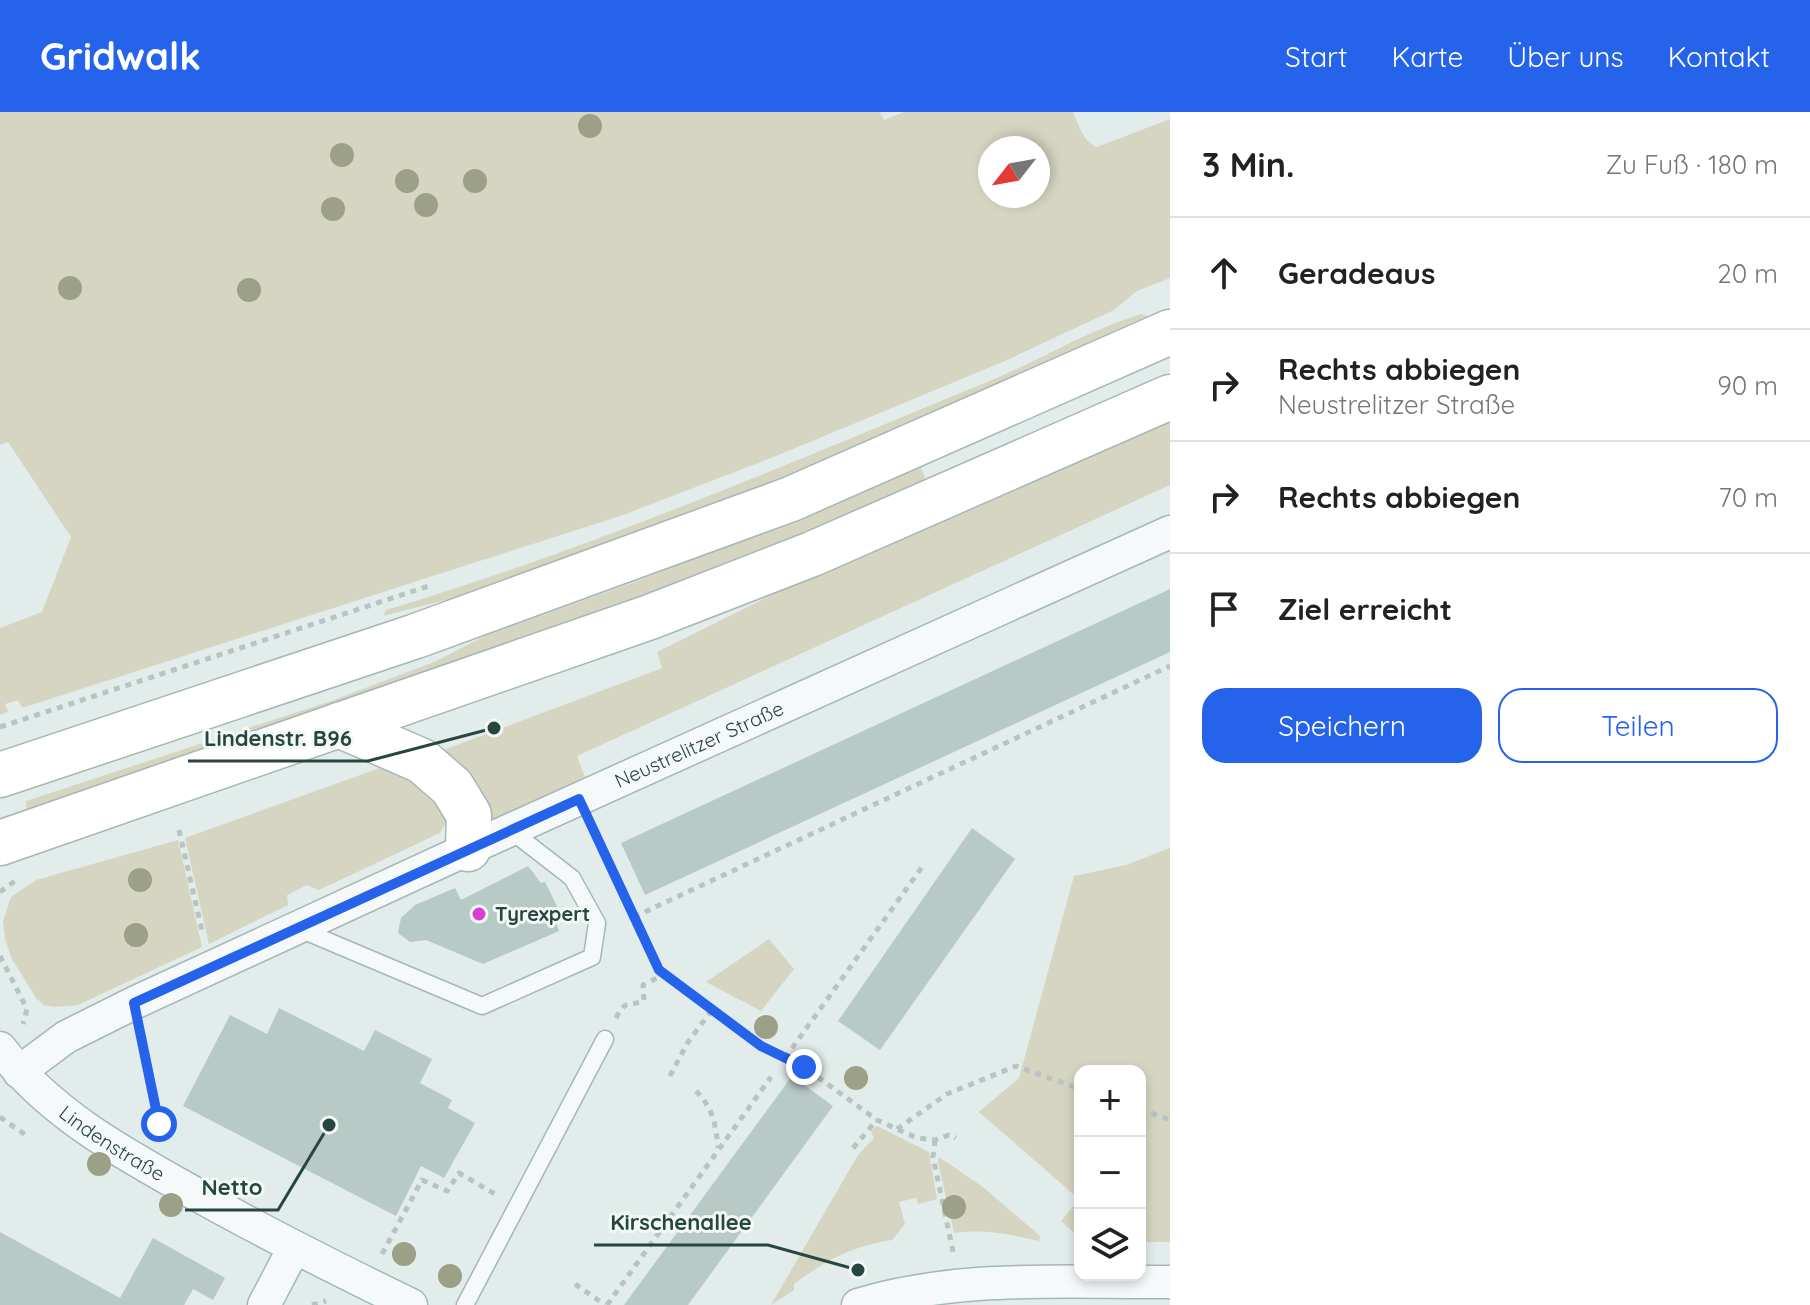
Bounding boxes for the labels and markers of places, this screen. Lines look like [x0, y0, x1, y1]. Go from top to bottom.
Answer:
callout: Lindenstr. B96 [188, 715, 368, 761]
place label: Tyrexpert [495, 901, 590, 926]
marker: Tyrexpert [470, 905, 488, 923]
callout: Netto [185, 1164, 278, 1210]
callout: Kirschenallee [594, 1199, 768, 1245]

